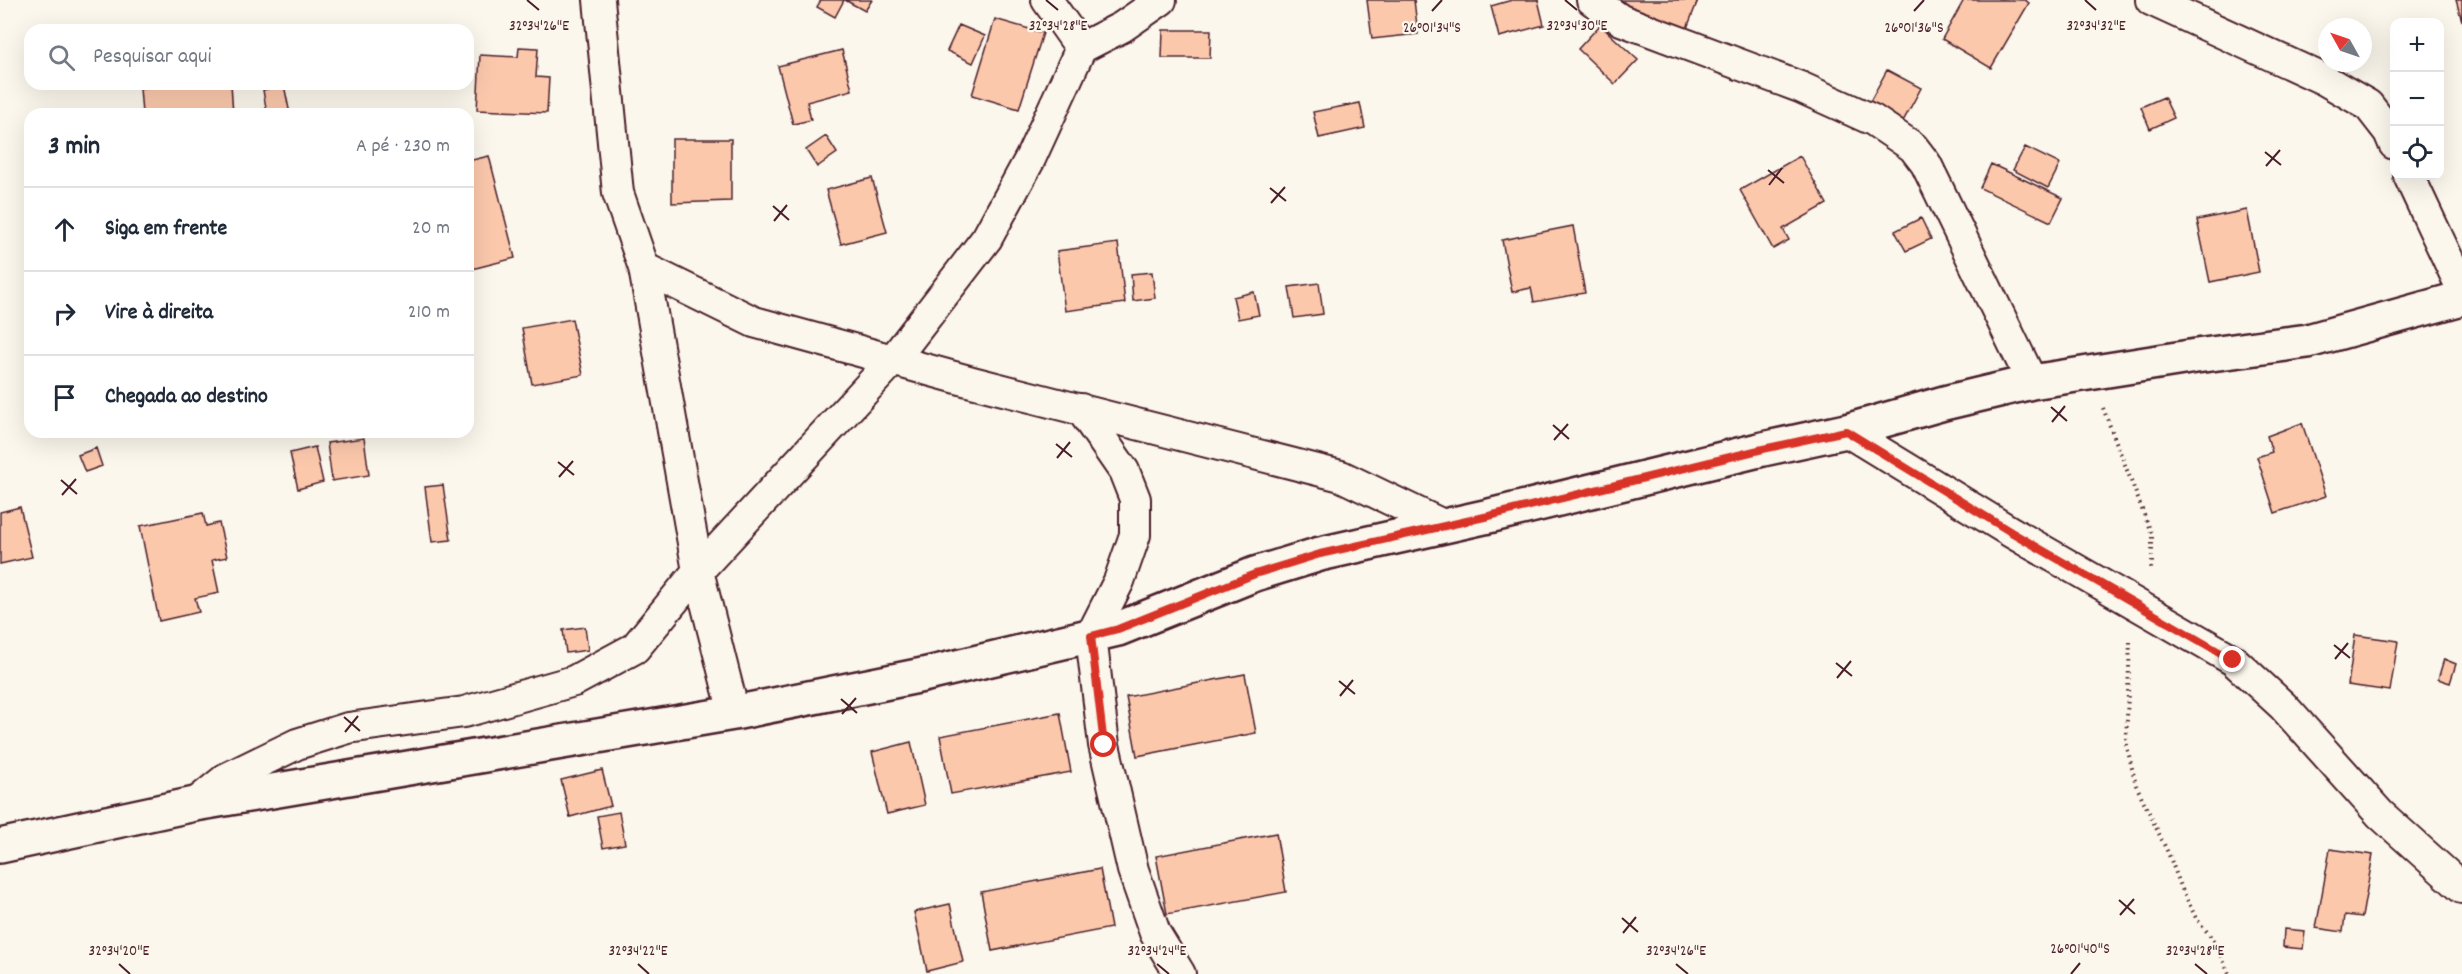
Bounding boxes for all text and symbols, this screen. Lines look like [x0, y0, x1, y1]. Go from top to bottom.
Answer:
text: 32°34'26"E [509, 16, 569, 38]
text: 32°34'28"E [1029, 16, 1087, 38]
text: 32°34'30"E [1547, 16, 1608, 38]
text: 32°34'32"E [2066, 16, 2126, 38]
text: 26°01'34"S [1403, 18, 1461, 40]
text: 26°01'36"S [1884, 18, 1944, 40]
north arrow [2318, 18, 2372, 72]
map controls [2390, 18, 2444, 180]
button: + [2390, 18, 2444, 72]
search box [24, 24, 474, 90]
icon: search [45, 41, 78, 74]
text: Pesquisar aqui [93, 42, 212, 73]
button: − [2390, 72, 2444, 126]
button: locate [2390, 126, 2444, 180]
text: 3 min [48, 129, 100, 166]
text: A pé · 230 m [356, 133, 450, 161]
icon: ahead [48, 213, 81, 246]
text: Siga em frente [105, 214, 227, 245]
text: 20 m [412, 215, 450, 243]
icon: right [48, 297, 81, 330]
text: Vire à direita [105, 298, 213, 329]
text: 210 m [408, 299, 450, 327]
icon: arrive [48, 381, 81, 414]
text: Chegada ao destino [105, 382, 268, 413]
route end [2219, 646, 2245, 672]
route start [1090, 731, 1116, 757]
text: 26°01'40"S [2050, 939, 2110, 961]
text: 32°34'20"E [89, 941, 150, 963]
text: 32°34'22"E [608, 941, 668, 963]
text: 32°34'24"E [1128, 941, 1187, 963]
text: 32°34'26"E [1646, 941, 1706, 963]
text: 32°34'28"E [2166, 941, 2224, 963]

